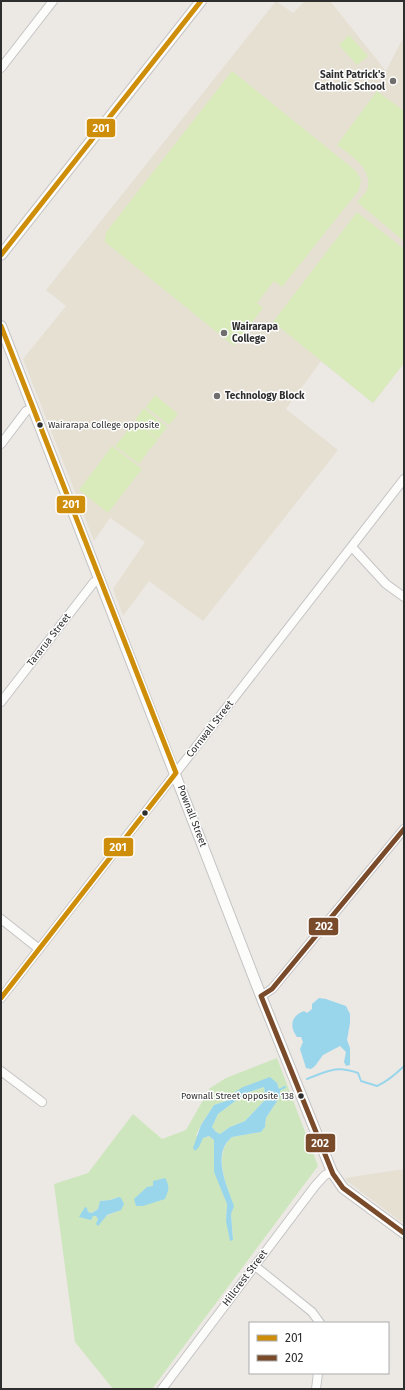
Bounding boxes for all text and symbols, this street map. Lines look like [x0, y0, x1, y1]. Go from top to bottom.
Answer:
place label: Saint Patrick's Catholic School [315, 69, 385, 93]
marker: Saint Patrick's Catholic School [388, 76, 398, 86]
line badge: 201 [86, 118, 116, 138]
text: 201 [93, 122, 109, 135]
place label: Wairarapa College [232, 321, 279, 345]
marker: Wairarapa College [219, 328, 229, 338]
place label: Technology Block [225, 390, 305, 402]
marker: Technology Block [212, 391, 222, 401]
marker: Wairarapa College opposite [35, 420, 45, 430]
place label: Wairarapa College opposite [48, 420, 159, 430]
line badge: 201 [56, 495, 86, 514]
text: 201 [63, 498, 79, 511]
street label: Tararua Street [25, 611, 74, 669]
street label: Cornwall Street [184, 698, 236, 760]
street label: Pownall Street [175, 783, 209, 849]
unlabelled marker [140, 808, 150, 818]
line badge: 201 [103, 837, 134, 857]
text: 201 [110, 841, 126, 854]
line badge: 202 [308, 917, 339, 936]
text: 202 [315, 920, 333, 933]
place label: Pownall Street opposite 138 [181, 1091, 294, 1101]
marker: Pownall Street opposite 138 [296, 1091, 306, 1101]
line badge: 202 [305, 1133, 336, 1153]
text: 202 [311, 1137, 329, 1150]
street label: Hillcrest Street [220, 1247, 270, 1308]
legend [249, 1322, 389, 1374]
text: 201 [285, 1331, 303, 1345]
text: 202 [285, 1351, 303, 1365]

